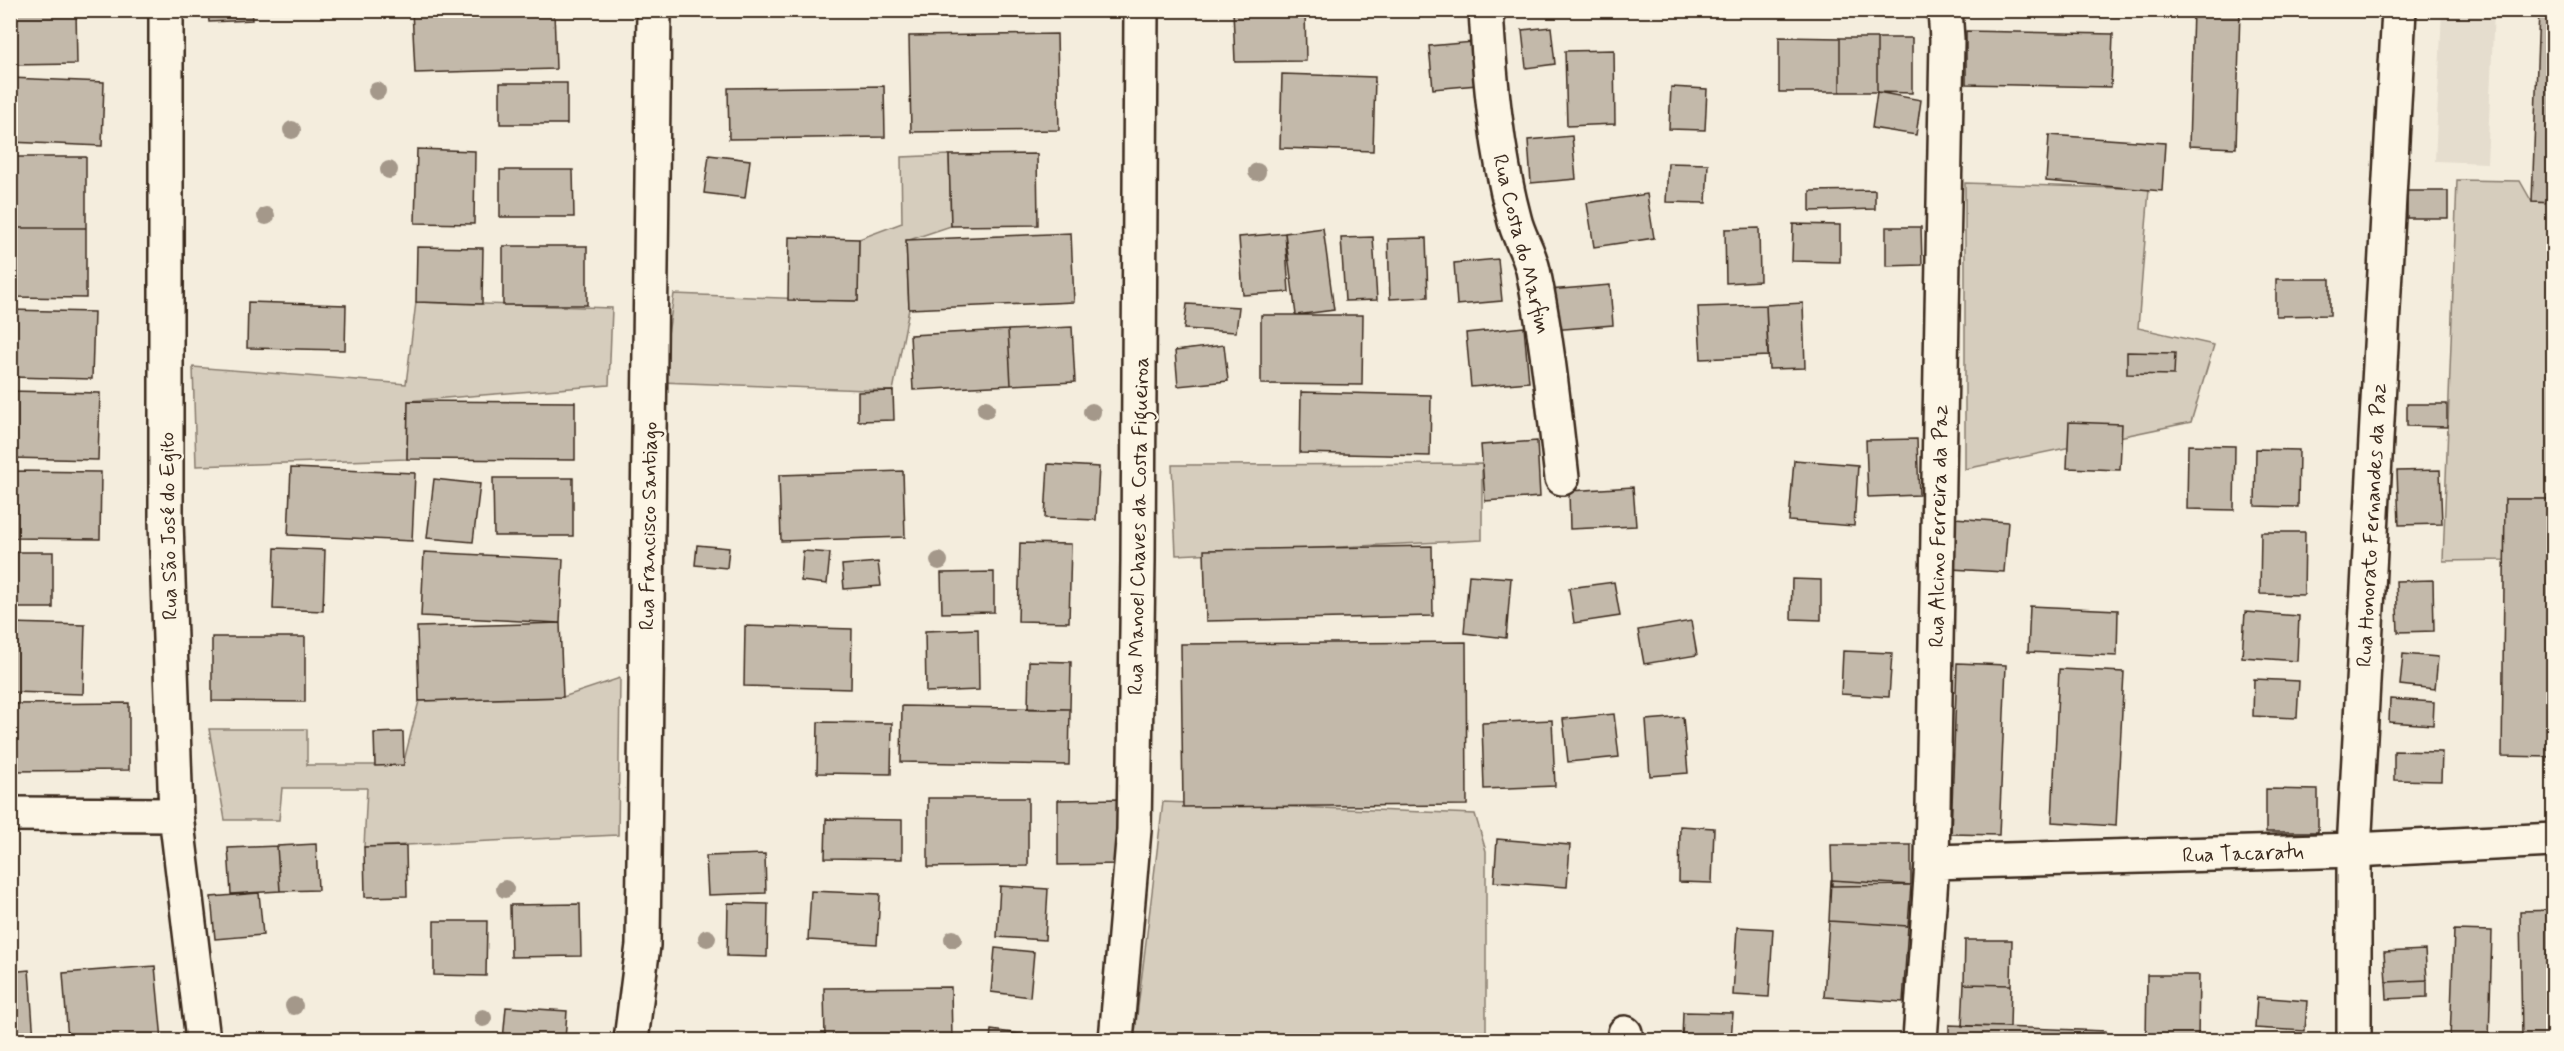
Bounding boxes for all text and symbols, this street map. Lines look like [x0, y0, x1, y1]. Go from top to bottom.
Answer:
street label: Rua Costa do Marfim [1485, 152, 1557, 337]
street label: Rua Manoel Chaves da Costa Figueiroa [1122, 357, 1158, 695]
street label: Rua Honorato Fernandes da Paz [2351, 382, 2393, 668]
street label: Rua Alcino Ferreira da Paz [1923, 404, 1955, 648]
street label: Rua Francisco Santiago [633, 421, 665, 631]
street label: Rua São José do Egito [153, 432, 185, 620]
street label: Rua Tacaratu [2182, 838, 2304, 870]

